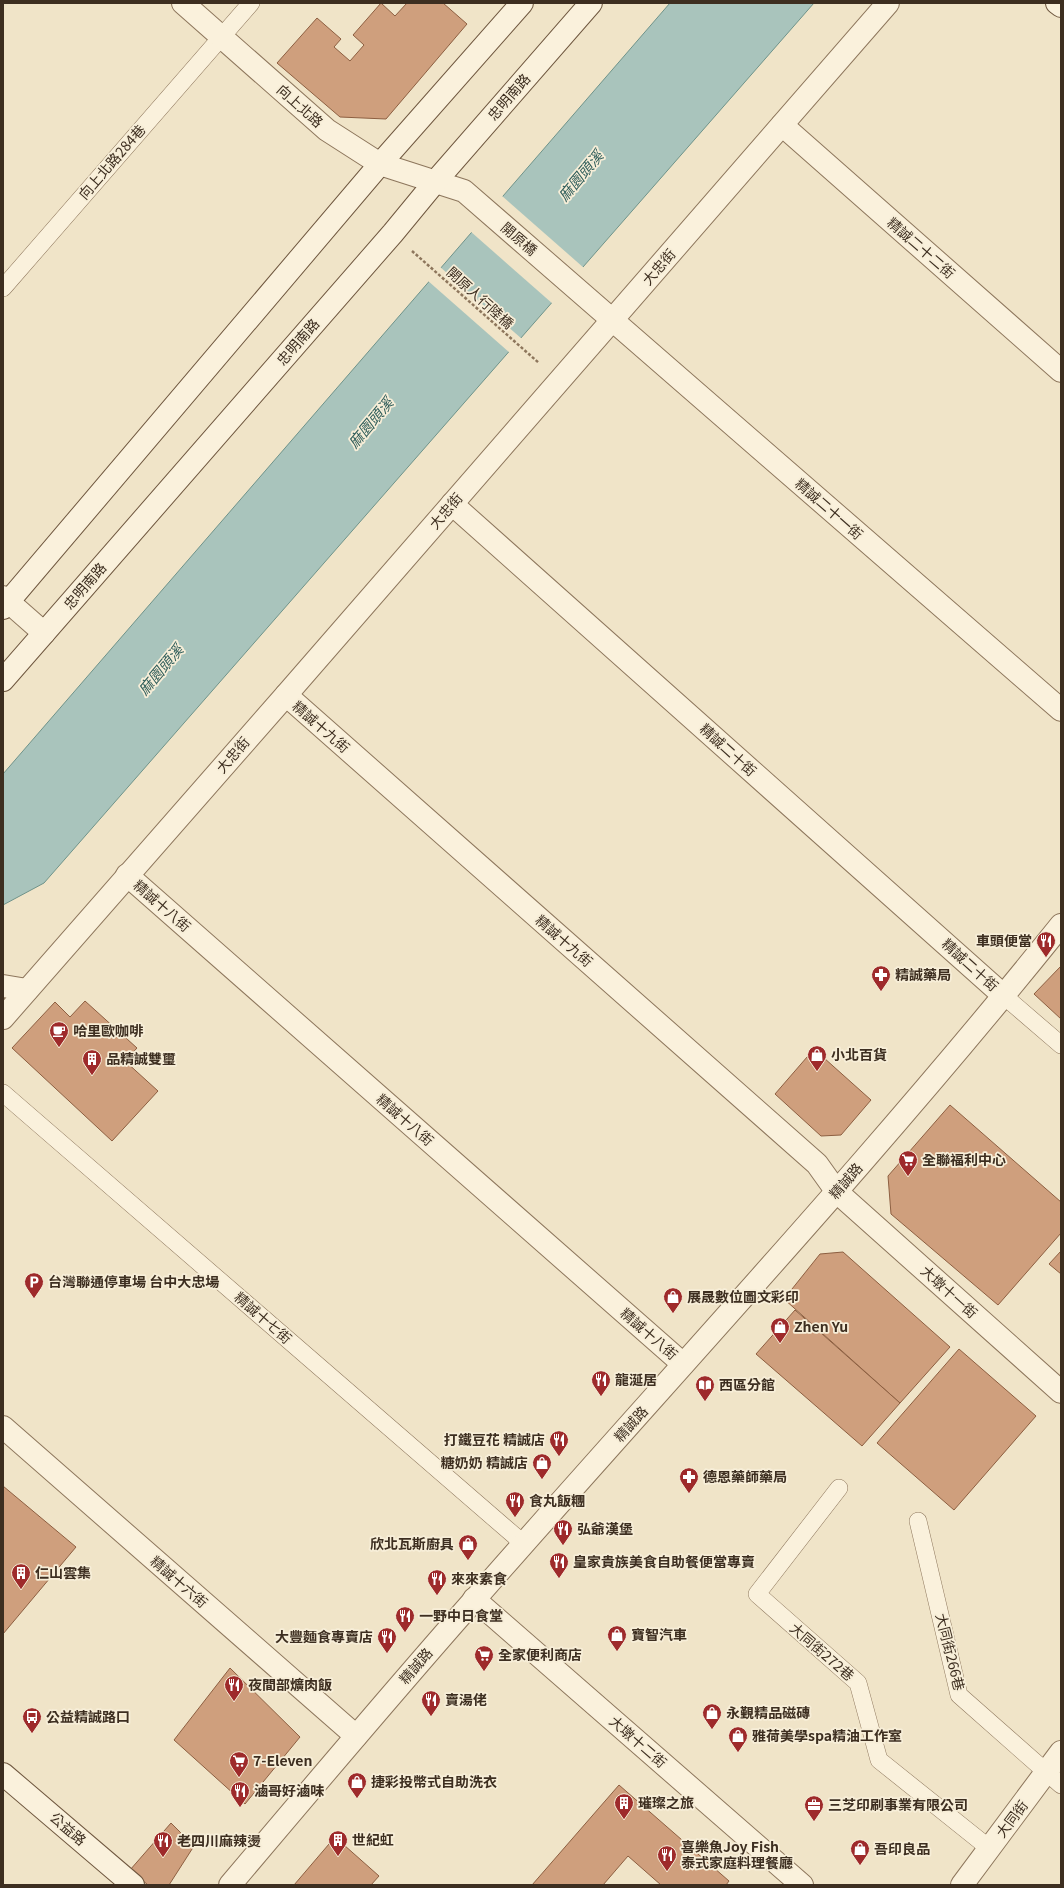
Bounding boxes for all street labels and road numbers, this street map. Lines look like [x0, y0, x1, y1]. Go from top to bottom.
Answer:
street label: 忠明南路 [482, 69, 534, 124]
street label: 向上北路 [273, 79, 328, 131]
street label: 向上北路284巷 [73, 120, 149, 203]
street label: 精誠二十二街 [883, 212, 960, 282]
street label: 開原橋 [497, 217, 542, 260]
street label: 大忠街 [637, 244, 680, 289]
street label: 開原人行陸橋 [443, 262, 519, 333]
street label: 忠明南路 [271, 314, 323, 369]
street label: 精誠二十一街 [791, 473, 868, 543]
street label: 大忠街 [424, 488, 467, 533]
street label: 忠明南路 [58, 558, 110, 613]
street label: 精誠十九街 [289, 696, 355, 757]
street label: 精誠二十街 [696, 718, 761, 780]
street label: 大忠街 [211, 732, 254, 777]
street label: 精誠十八街 [130, 875, 196, 936]
street label: 精誠十九街 [532, 910, 598, 971]
street label: 精誠二十街 [938, 933, 1003, 995]
street label: 精誠十八街 [373, 1089, 439, 1150]
street label: 精誠路 [824, 1158, 867, 1203]
street label: 大墩十一街 [917, 1260, 982, 1322]
street label: 精誠十七街 [231, 1287, 297, 1348]
street label: 精誠十八街 [617, 1303, 683, 1364]
street label: 精誠路 [609, 1401, 652, 1446]
street label: 精誠十六街 [147, 1551, 213, 1612]
street label: 大同街266巷 [932, 1611, 970, 1693]
street label: 大同街272巷 [786, 1618, 859, 1685]
street label: 精誠路 [394, 1643, 437, 1688]
street label: 大墩十二街 [606, 1711, 672, 1772]
street label: 大同街 [991, 1796, 1032, 1841]
street label: 公益路 [46, 1807, 91, 1850]

